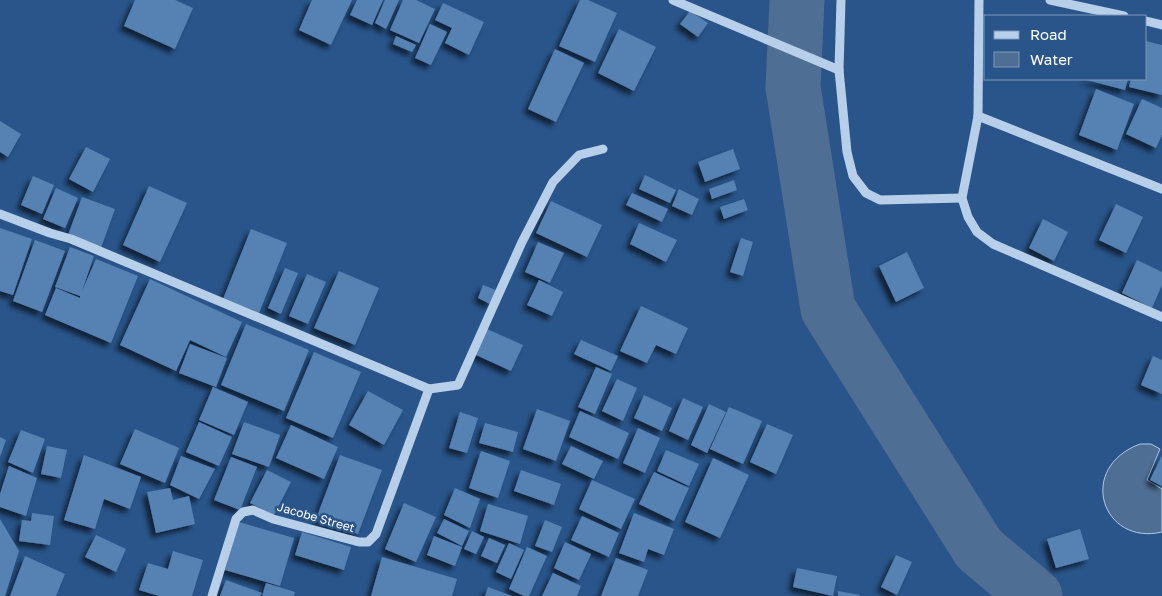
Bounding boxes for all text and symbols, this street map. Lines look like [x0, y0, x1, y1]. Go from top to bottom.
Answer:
legend [984, 15, 1147, 80]
text: Road [1030, 25, 1067, 43]
text: Water [1030, 50, 1073, 68]
street label: Jacobe Street [275, 499, 357, 535]

